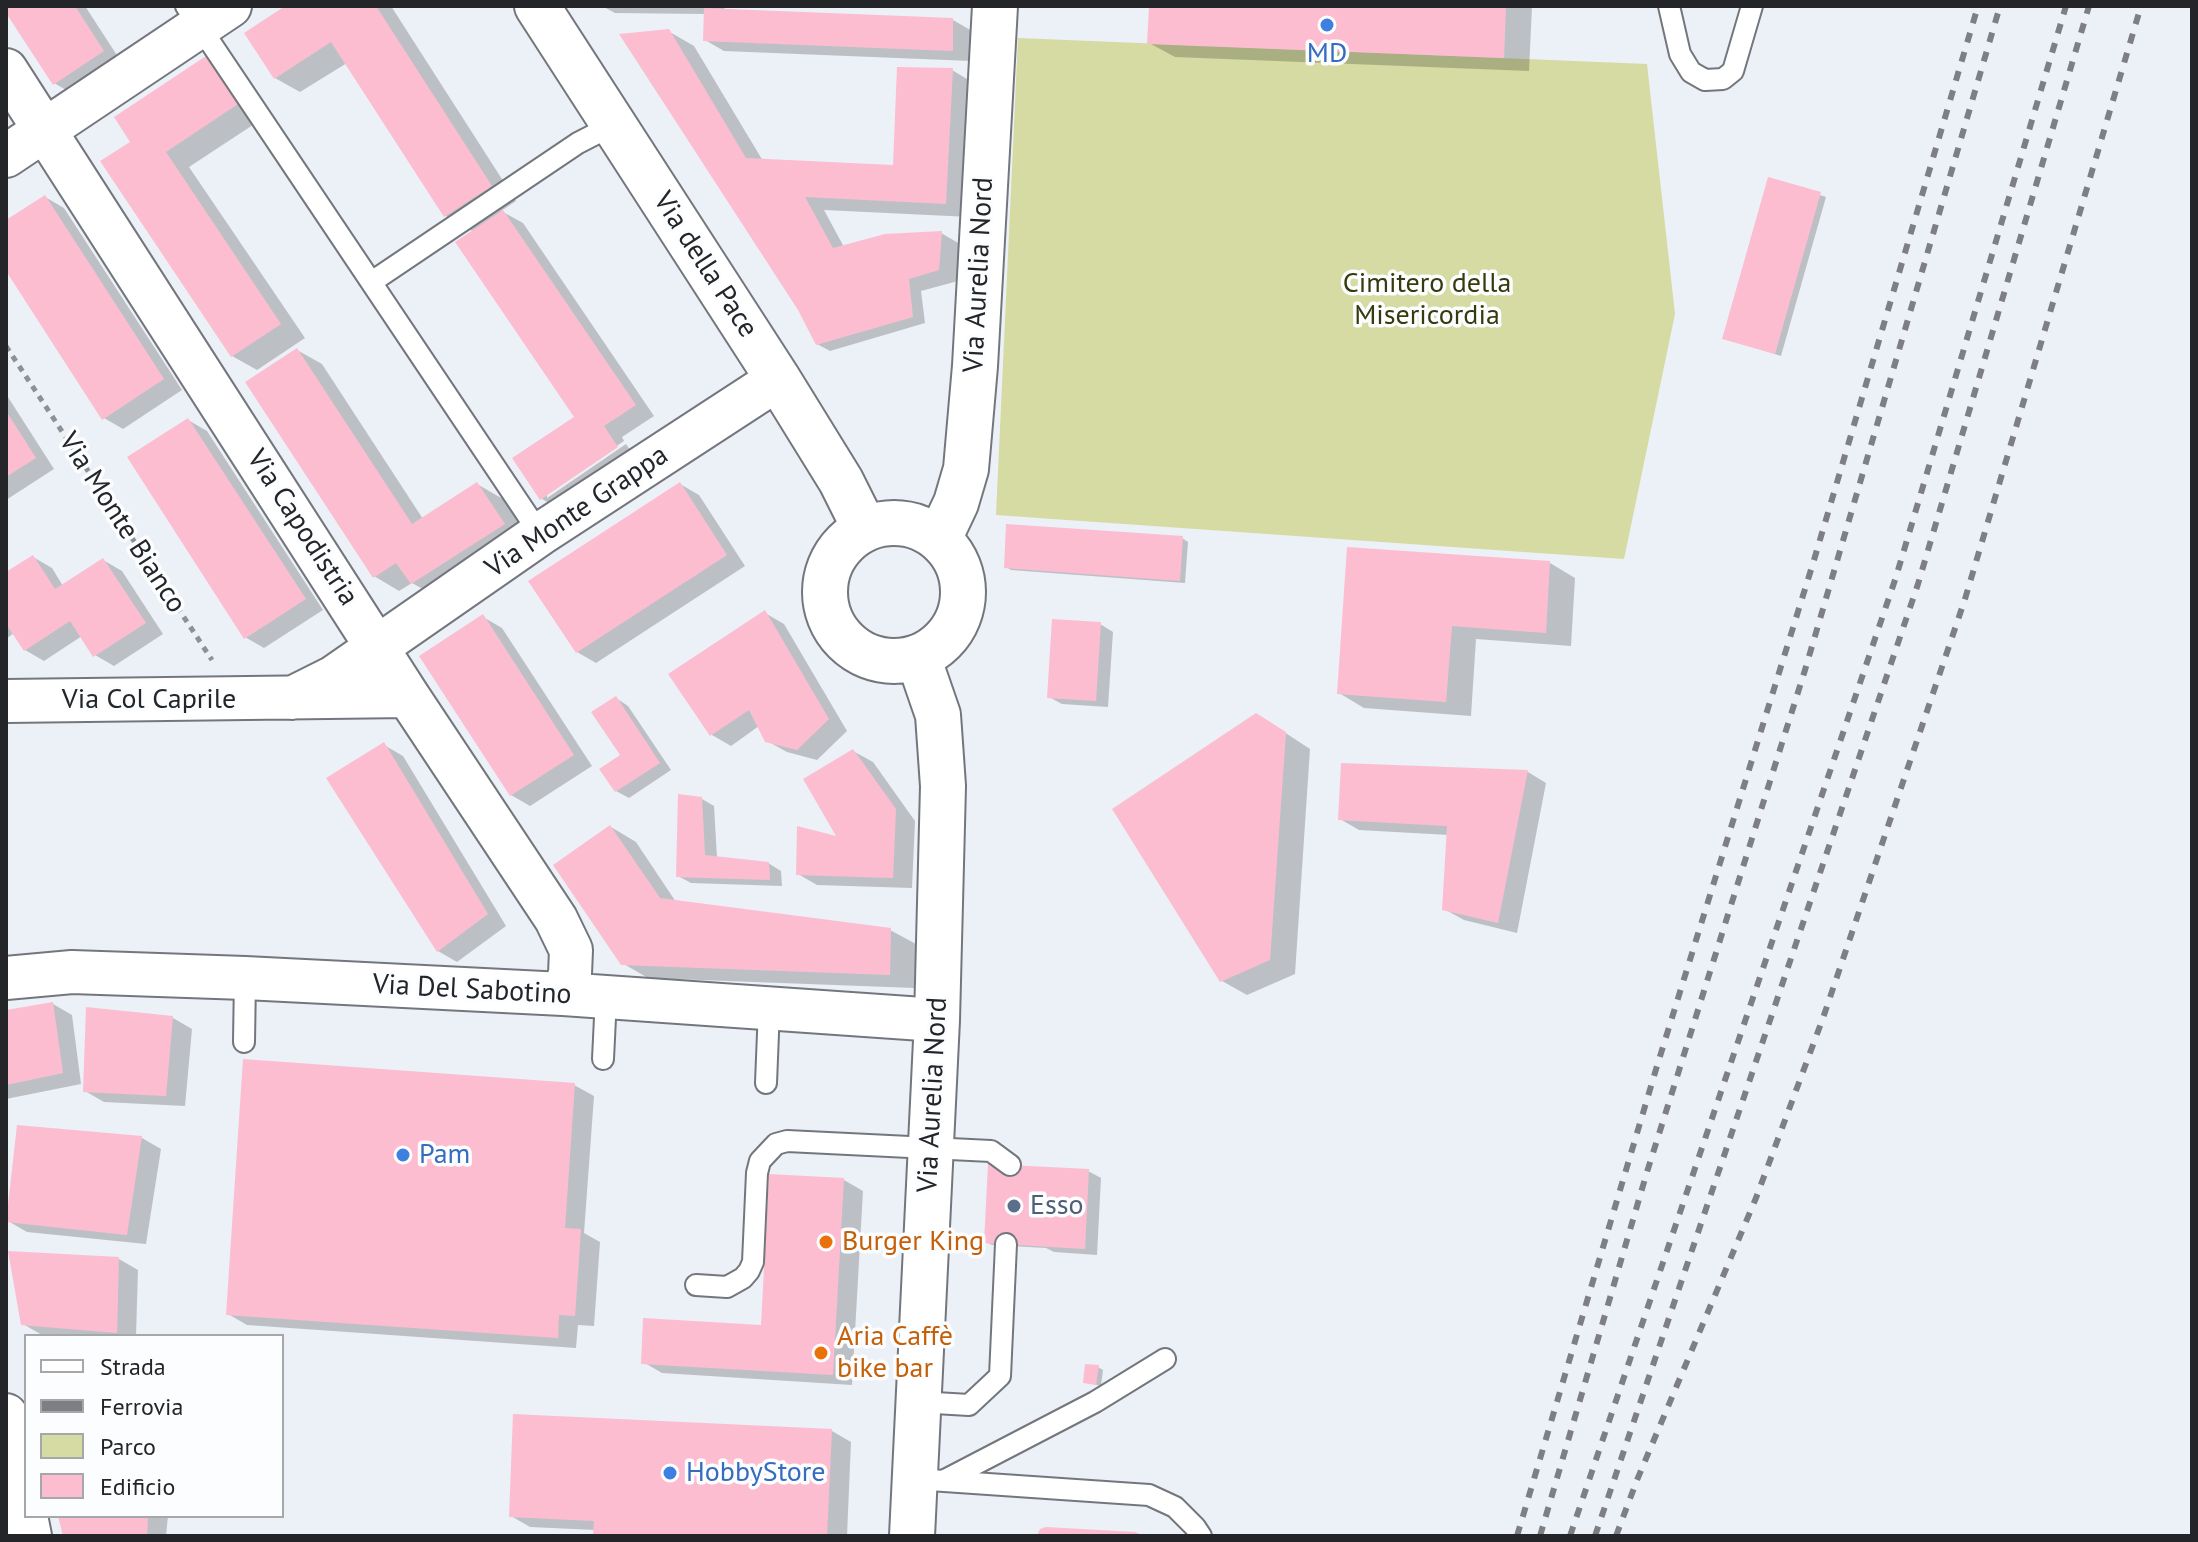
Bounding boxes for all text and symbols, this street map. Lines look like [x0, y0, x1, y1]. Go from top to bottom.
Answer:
marker: MD [1318, 16, 1336, 34]
place label: MD [1307, 37, 1347, 71]
street label: Via Aurelia Nord [957, 177, 1001, 373]
street label: Via della Pace [646, 186, 764, 344]
park label: Cimitero della Misericordia [1343, 267, 1511, 333]
street label: Via Monte Bianco [51, 427, 193, 619]
street label: Via Monte Grappa [479, 439, 675, 585]
street label: Via Capodistria [239, 444, 365, 612]
street label: Via Col Caprile [62, 683, 236, 717]
street label: Via Del Sabotino [372, 968, 572, 1012]
street label: Via Aurelia Nord [911, 997, 955, 1193]
place label: Pam [419, 1138, 470, 1172]
marker: Pam [394, 1146, 412, 1164]
place label: Esso [1030, 1189, 1084, 1223]
marker: Esso [1005, 1197, 1023, 1215]
place label: Burger King [842, 1225, 984, 1259]
marker: Burger King [817, 1233, 835, 1251]
place label: Aria Caffè bike bar [837, 1320, 953, 1386]
legend [24, 1334, 284, 1518]
marker: Aria Caffè bike bar [812, 1344, 830, 1362]
text: Strada [100, 1351, 166, 1382]
text: Ferrovia [100, 1391, 183, 1422]
text: Parco [100, 1431, 156, 1462]
place label: HobbyStore [686, 1456, 826, 1490]
marker: HobbyStore [661, 1464, 679, 1482]
text: Edificio [100, 1471, 175, 1502]

